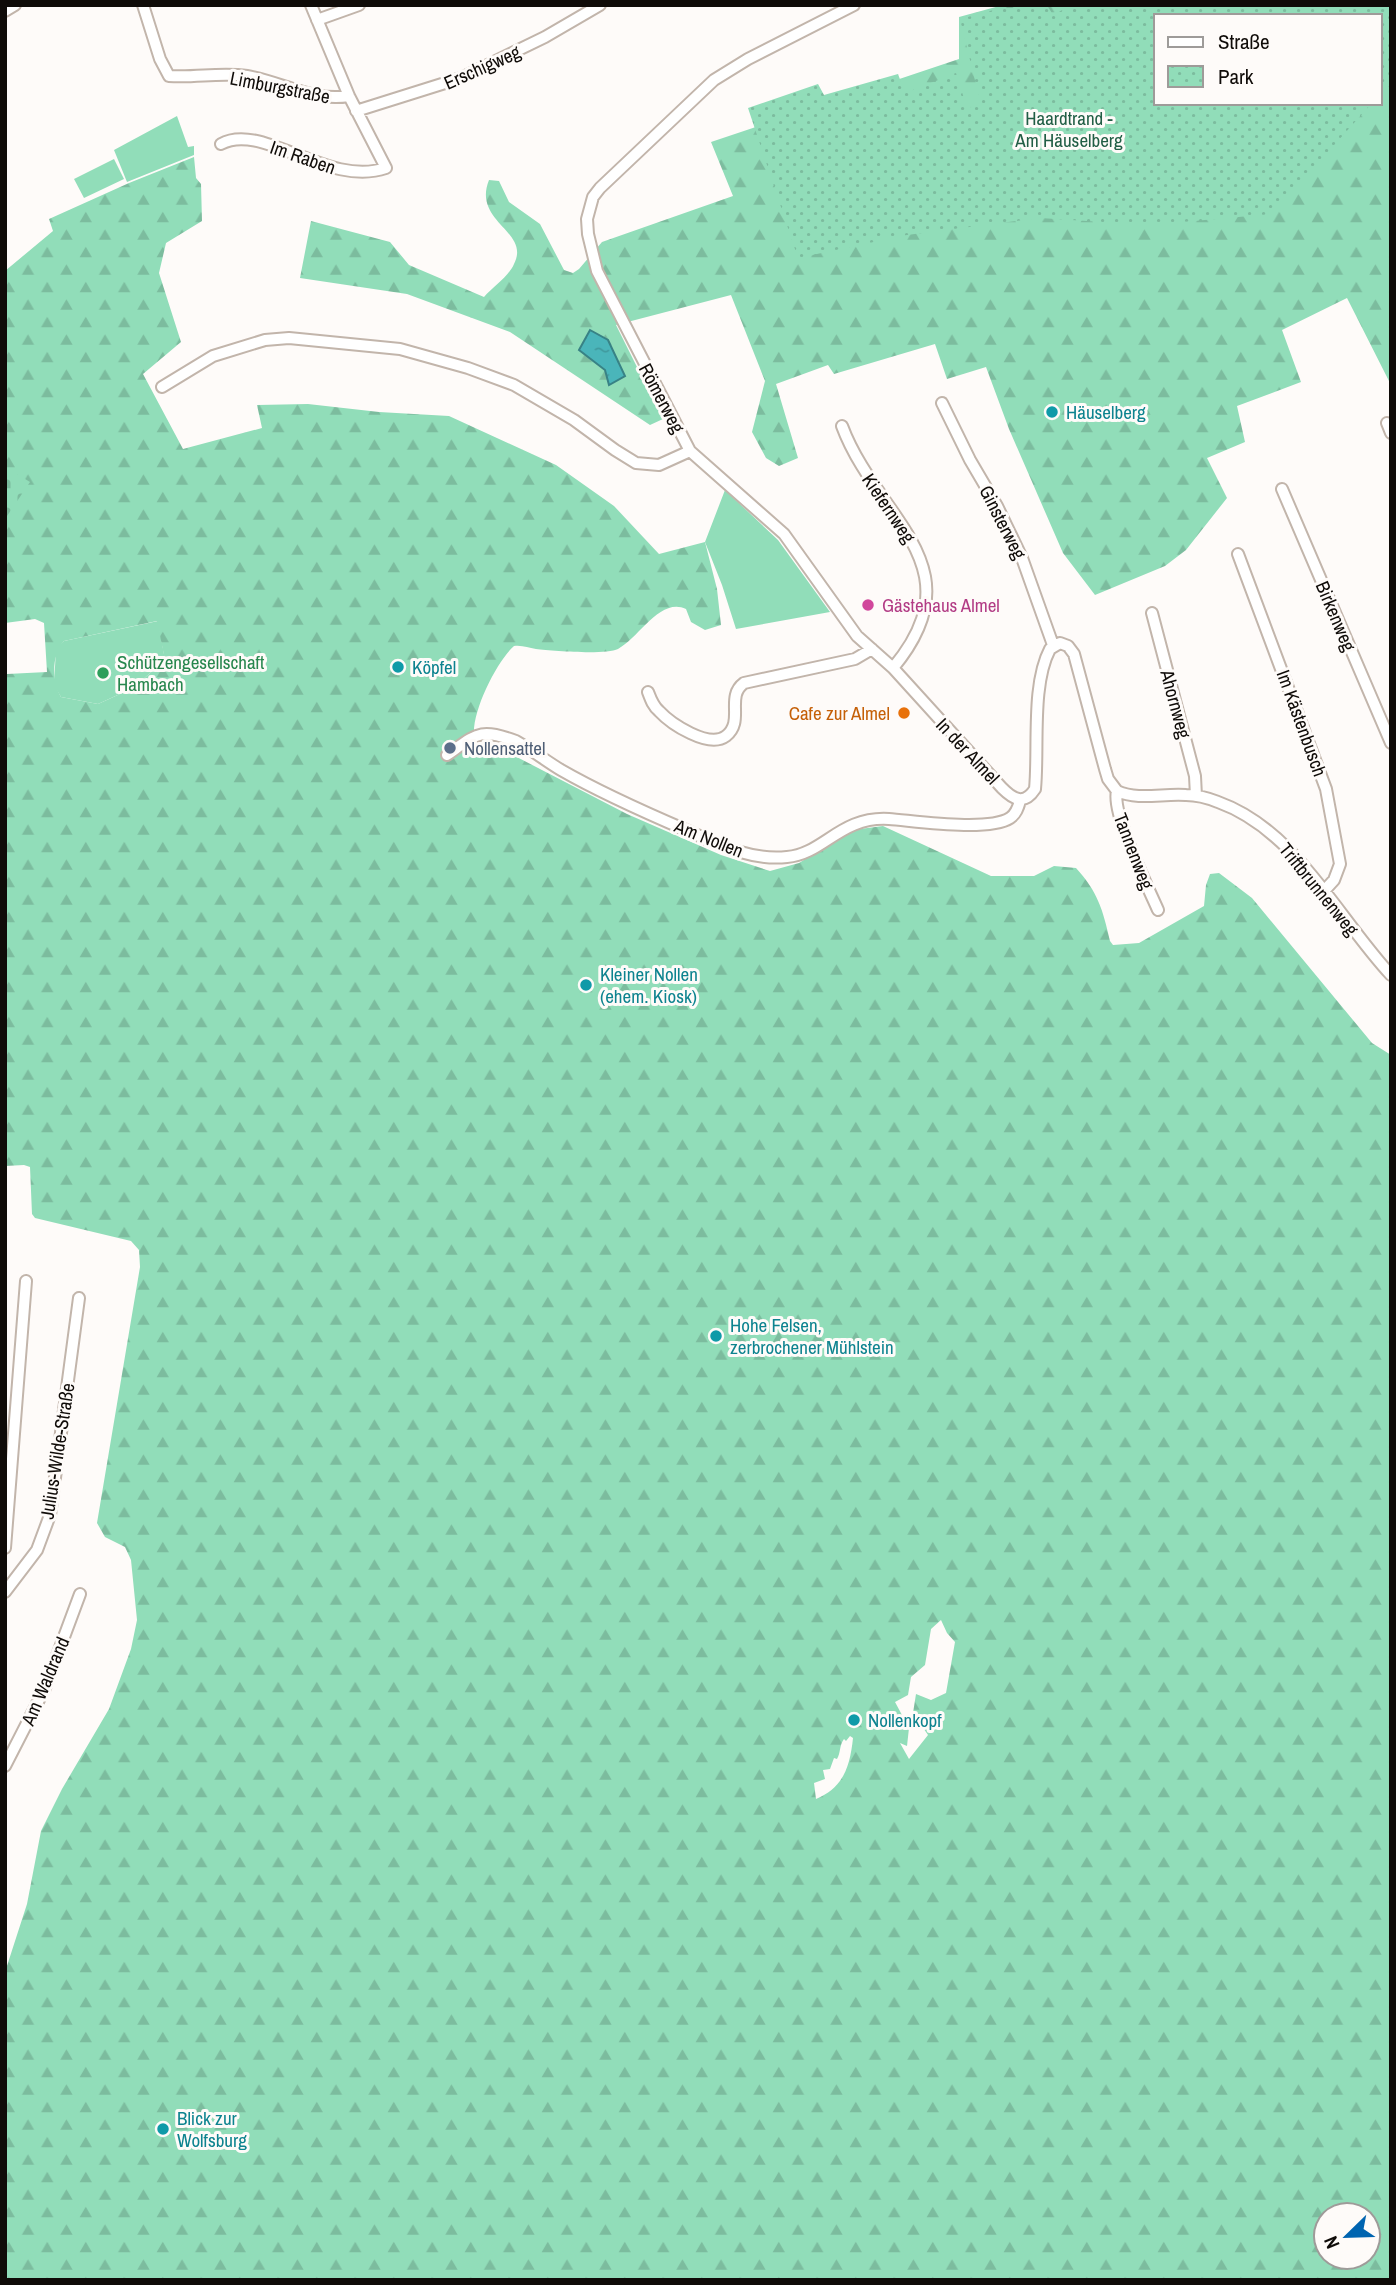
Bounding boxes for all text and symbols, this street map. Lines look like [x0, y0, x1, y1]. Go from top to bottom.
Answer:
legend [1154, 14, 1382, 105]
text: Straße [1218, 27, 1270, 56]
street label: Erschigweg [440, 38, 525, 95]
text: Park [1218, 62, 1254, 91]
street label: Limburgstraße [228, 65, 332, 109]
park label: Haardtrand - Am Häuselberg [1014, 105, 1123, 153]
street label: Im Raben [267, 134, 339, 180]
street label: Römerweg [633, 359, 691, 438]
place label: Häuselberg [1066, 399, 1146, 425]
marker: Häuselberg [1044, 404, 1060, 420]
street label: Kiefernweg [856, 468, 922, 548]
street label: Ginsterweg [973, 481, 1033, 564]
street label: Birkenweg [1310, 577, 1362, 655]
place label: Gästehaus Almel [882, 592, 1000, 618]
marker: Gästehaus Almel [860, 597, 876, 613]
place label: Schützengesellschaft Hambach [117, 649, 265, 697]
place label: Köpfel [412, 654, 456, 680]
marker: Köpfel [390, 659, 406, 675]
marker: Schützengesellschaft Hambach [95, 665, 111, 681]
street label: Ahornweg [1154, 666, 1198, 742]
street label: Im Kästenbusch [1271, 666, 1333, 780]
place label: Cafe zur Almel [789, 700, 890, 726]
marker: Cafe zur Almel [896, 705, 912, 721]
street label: In der Almel [930, 712, 1006, 790]
place label: Nollensattel [464, 735, 545, 761]
marker: Nollensattel [442, 740, 458, 756]
street label: Tannenweg [1108, 809, 1161, 893]
street label: Am Nollen [670, 812, 747, 864]
street label: Triftbrunnenweg [1273, 837, 1365, 941]
place label: Kleiner Nollen (ehem. Kiosk) [600, 961, 698, 1009]
marker: Kleiner Nollen (ehem. Kiosk) [578, 977, 594, 993]
place label: Hohe Felsen, zerbrochener Mühlstein [730, 1312, 894, 1360]
marker: Hohe Felsen, zerbrochener Mühlstein [708, 1328, 724, 1344]
street label: Julius-Wilde-Straße [33, 1381, 81, 1521]
street label: Am Waldrand [14, 1633, 75, 1730]
place label: Nollenkopf [868, 1707, 942, 1733]
marker: Nollenkopf [846, 1712, 862, 1728]
place label: Blick zur Wolfsburg [177, 2105, 247, 2153]
marker: Blick zur Wolfsburg [155, 2121, 171, 2137]
north arrow [1312, 2201, 1382, 2271]
text: N [1317, 2232, 1346, 2253]

